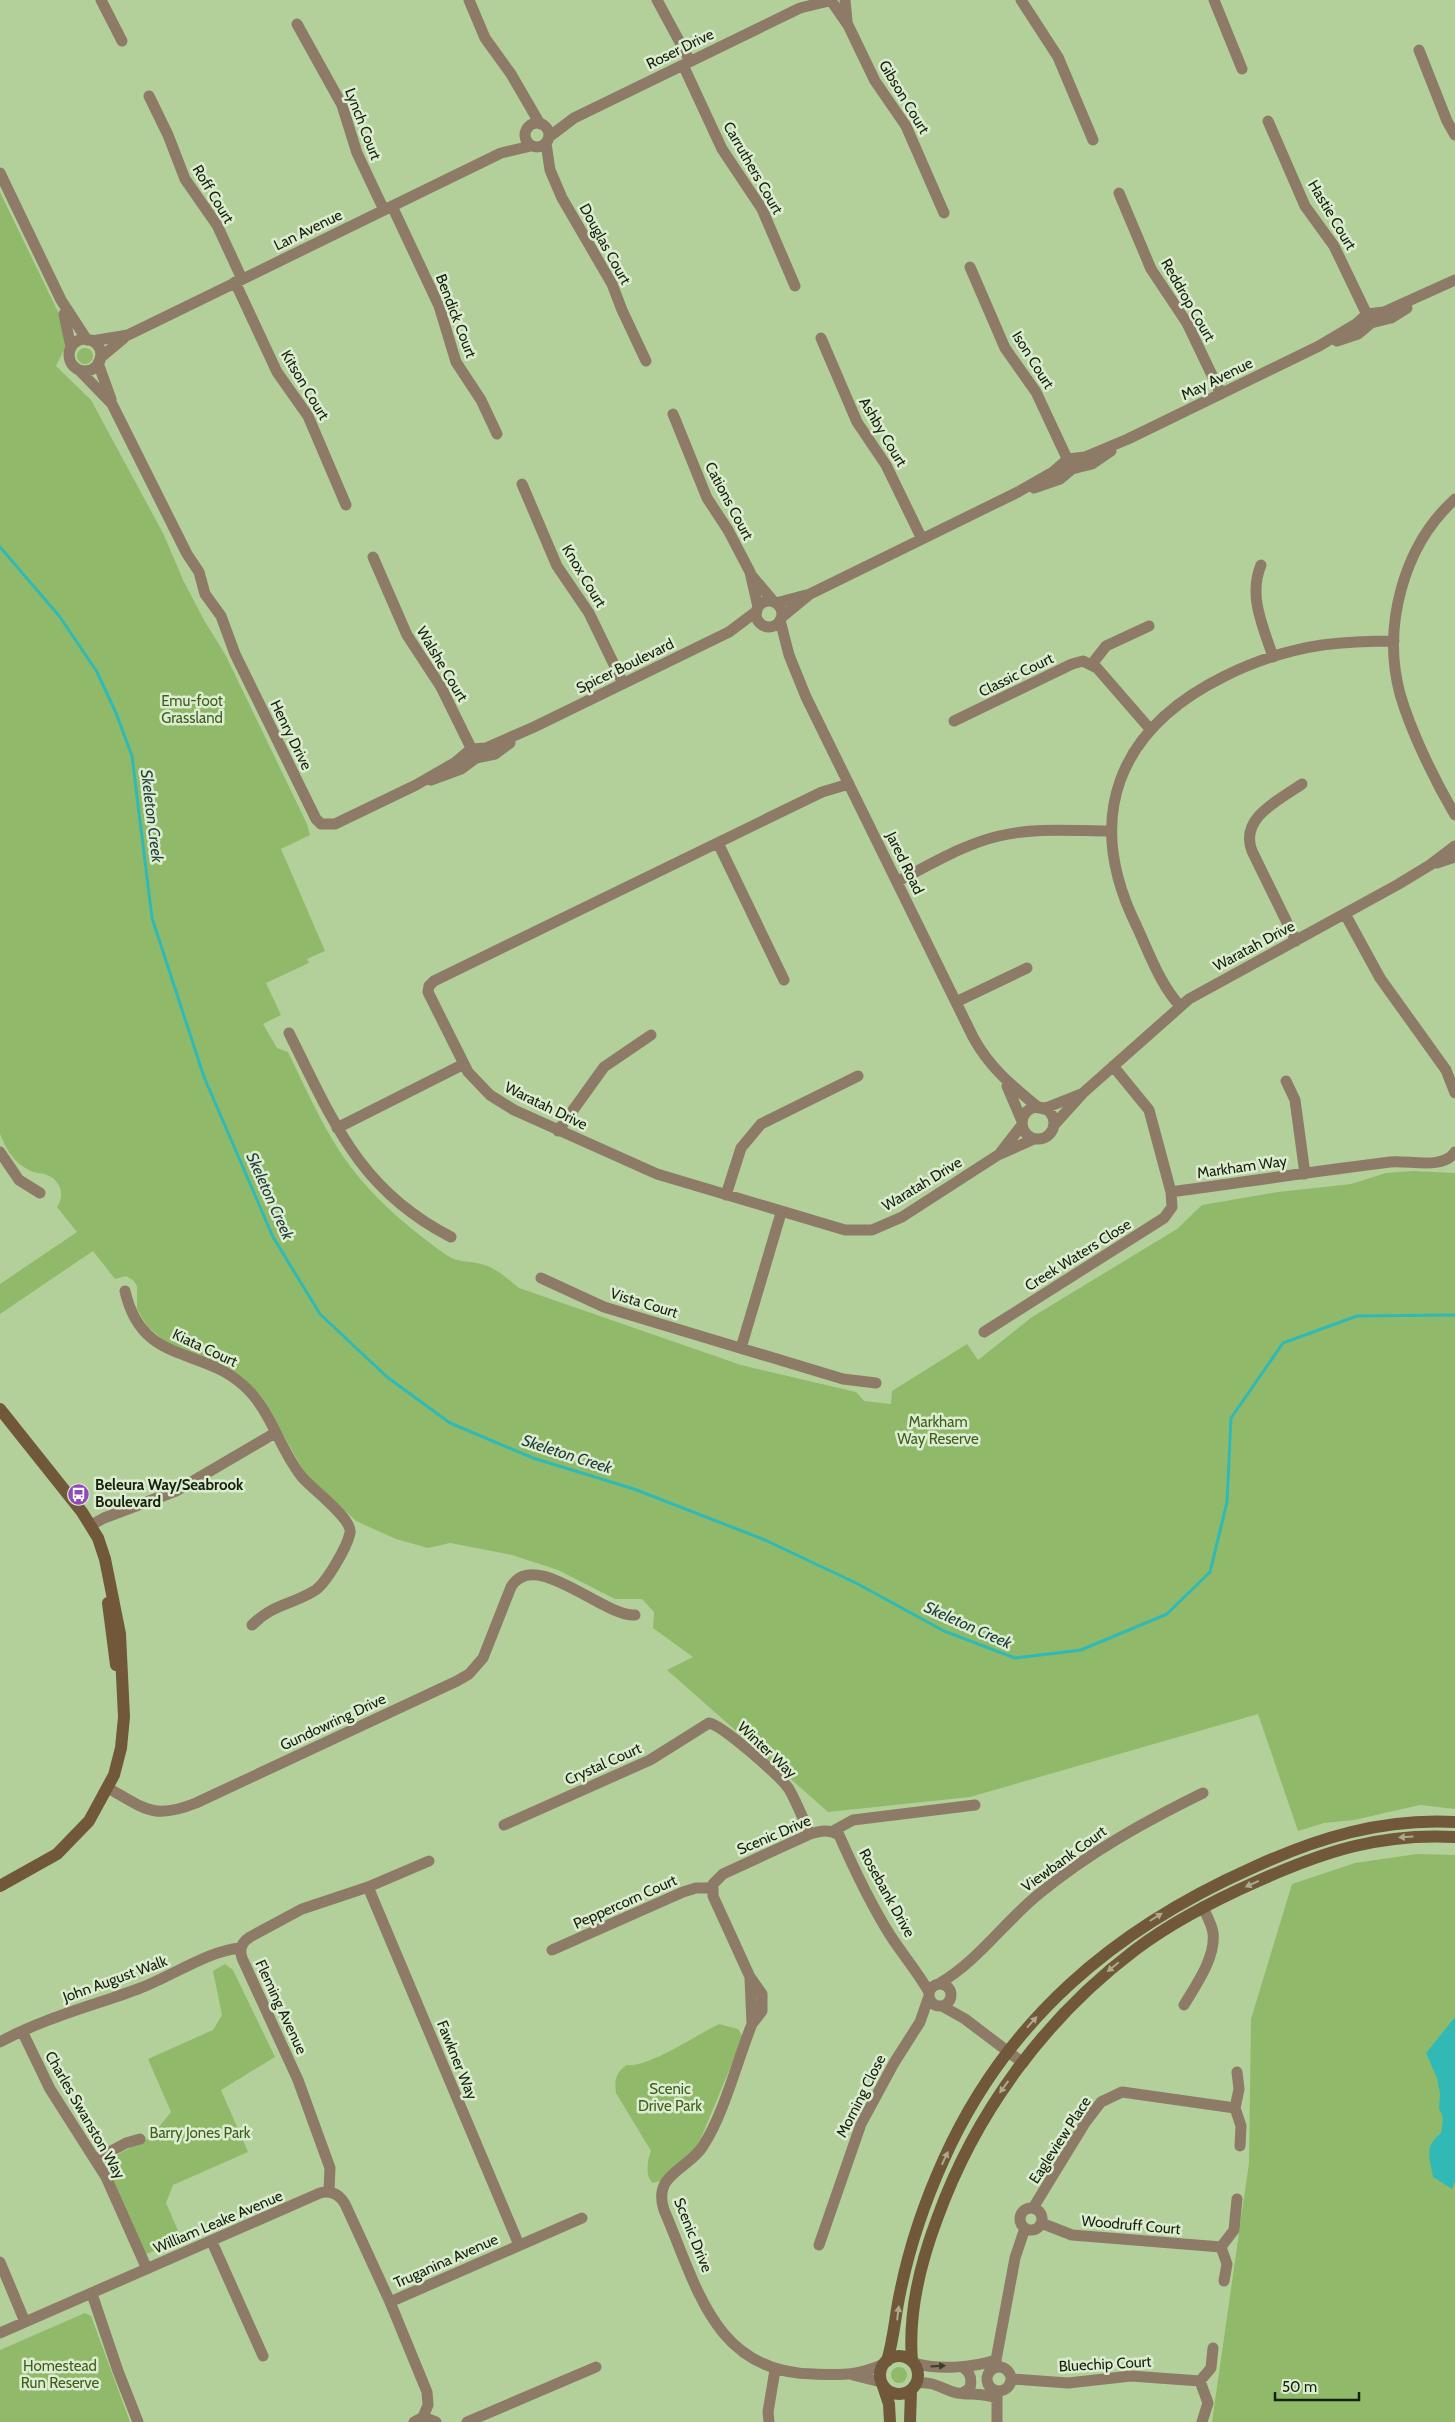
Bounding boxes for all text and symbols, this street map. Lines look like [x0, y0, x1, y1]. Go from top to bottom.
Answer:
street label: Roser Drive [643, 25, 717, 73]
street label: Gibson Court [875, 57, 933, 137]
street label: Lynch Court [341, 85, 385, 163]
street label: Carruthers Court [719, 119, 787, 217]
street label: Roff Court [188, 161, 238, 227]
street label: Hastie Court [1304, 177, 1360, 253]
street label: Douglas Court [575, 200, 635, 288]
street label: Lan Avenue [271, 206, 346, 254]
street label: Reddrop Court [1157, 255, 1219, 345]
street label: Bendick Court [432, 272, 480, 360]
street label: Ison Court [1008, 328, 1058, 392]
street label: Kitson Court [277, 347, 333, 423]
street label: May Avenue [1178, 354, 1256, 404]
street label: Ashby Court [855, 394, 911, 470]
street label: Cations Court [701, 459, 757, 543]
street label: Knox Court [558, 541, 610, 611]
street label: Walshe Court [412, 623, 472, 705]
street label: Spicer Boulevard [573, 635, 677, 697]
street label: Classic Court [976, 649, 1056, 701]
park label: Emu-foot Grassland [161, 692, 223, 727]
street label: Henry Drive [266, 697, 316, 773]
water label: Skeleton Creek [137, 768, 167, 865]
street label: Jared Road [882, 828, 928, 897]
street label: Waratah Drive [1210, 917, 1298, 975]
street label: Waratah Drive [502, 1078, 591, 1134]
water label: Skeleton Creek [242, 1149, 298, 1244]
street label: Markham Way [1196, 1152, 1289, 1182]
street label: Waratah Drive [879, 1153, 965, 1215]
street label: Creek Waters Close [1022, 1215, 1135, 1295]
street label: Vista Court [608, 1284, 680, 1322]
street label: Kiata Court [170, 1325, 240, 1371]
park label: Markham Way Reserve [897, 1413, 979, 1448]
water label: Skeleton Creek [520, 1431, 615, 1478]
place label: Beleura Way/Seabrook Boulevard [95, 1476, 244, 1511]
bus stop icon: Beleura Way/Seabrook Boulevard [67, 1482, 91, 1506]
water label: Skeleton Creek [921, 1597, 1016, 1653]
street label: Gundowring Drive [277, 1690, 389, 1754]
street label: Winter Way [734, 1718, 801, 1782]
street label: Crystal Court [562, 1739, 644, 1789]
street label: Scenic Drive [734, 1811, 814, 1859]
street label: Viewbank Court [1018, 1822, 1110, 1896]
one-way arrow [1398, 1833, 1414, 1841]
street label: Rosebank Drive [855, 1846, 919, 1941]
street label: Peppercorn Court [570, 1871, 680, 1933]
one-way arrow [1245, 1880, 1259, 1888]
one-way arrow [1149, 1913, 1162, 1922]
street label: John August Walk [59, 1952, 170, 2007]
street label: Fleming Avenue [251, 1957, 311, 2057]
one-way arrow [1107, 1962, 1120, 1973]
one-way arrow [1027, 2016, 1038, 2029]
street label: Fawkner Way [433, 2018, 481, 2103]
street label: Charles Swanston Way [41, 2048, 129, 2182]
street label: Morning Close [832, 2051, 890, 2140]
park label: Scenic Drive Park [638, 2080, 702, 2115]
one-way arrow [999, 2080, 1010, 2093]
street label: Eagleview Place [1025, 2093, 1095, 2187]
park label: Barry Jones Park [149, 2124, 251, 2142]
one-way arrow [941, 2151, 949, 2165]
street label: William Leake Avenue [151, 2187, 286, 2257]
street label: Scenic Drive [670, 2195, 716, 2275]
street label: Woodruff Court [1081, 2212, 1181, 2238]
street label: Truganina Avenue [391, 2230, 501, 2292]
one-way arrow [894, 2305, 902, 2321]
street label: Bluechip Court [1058, 2353, 1152, 2375]
park label: Homestead Run Reserve [21, 2357, 100, 2392]
one-way arrow [930, 2362, 946, 2370]
scale bar [1275, 2370, 1359, 2402]
text: 50 m [1282, 2378, 1317, 2396]

